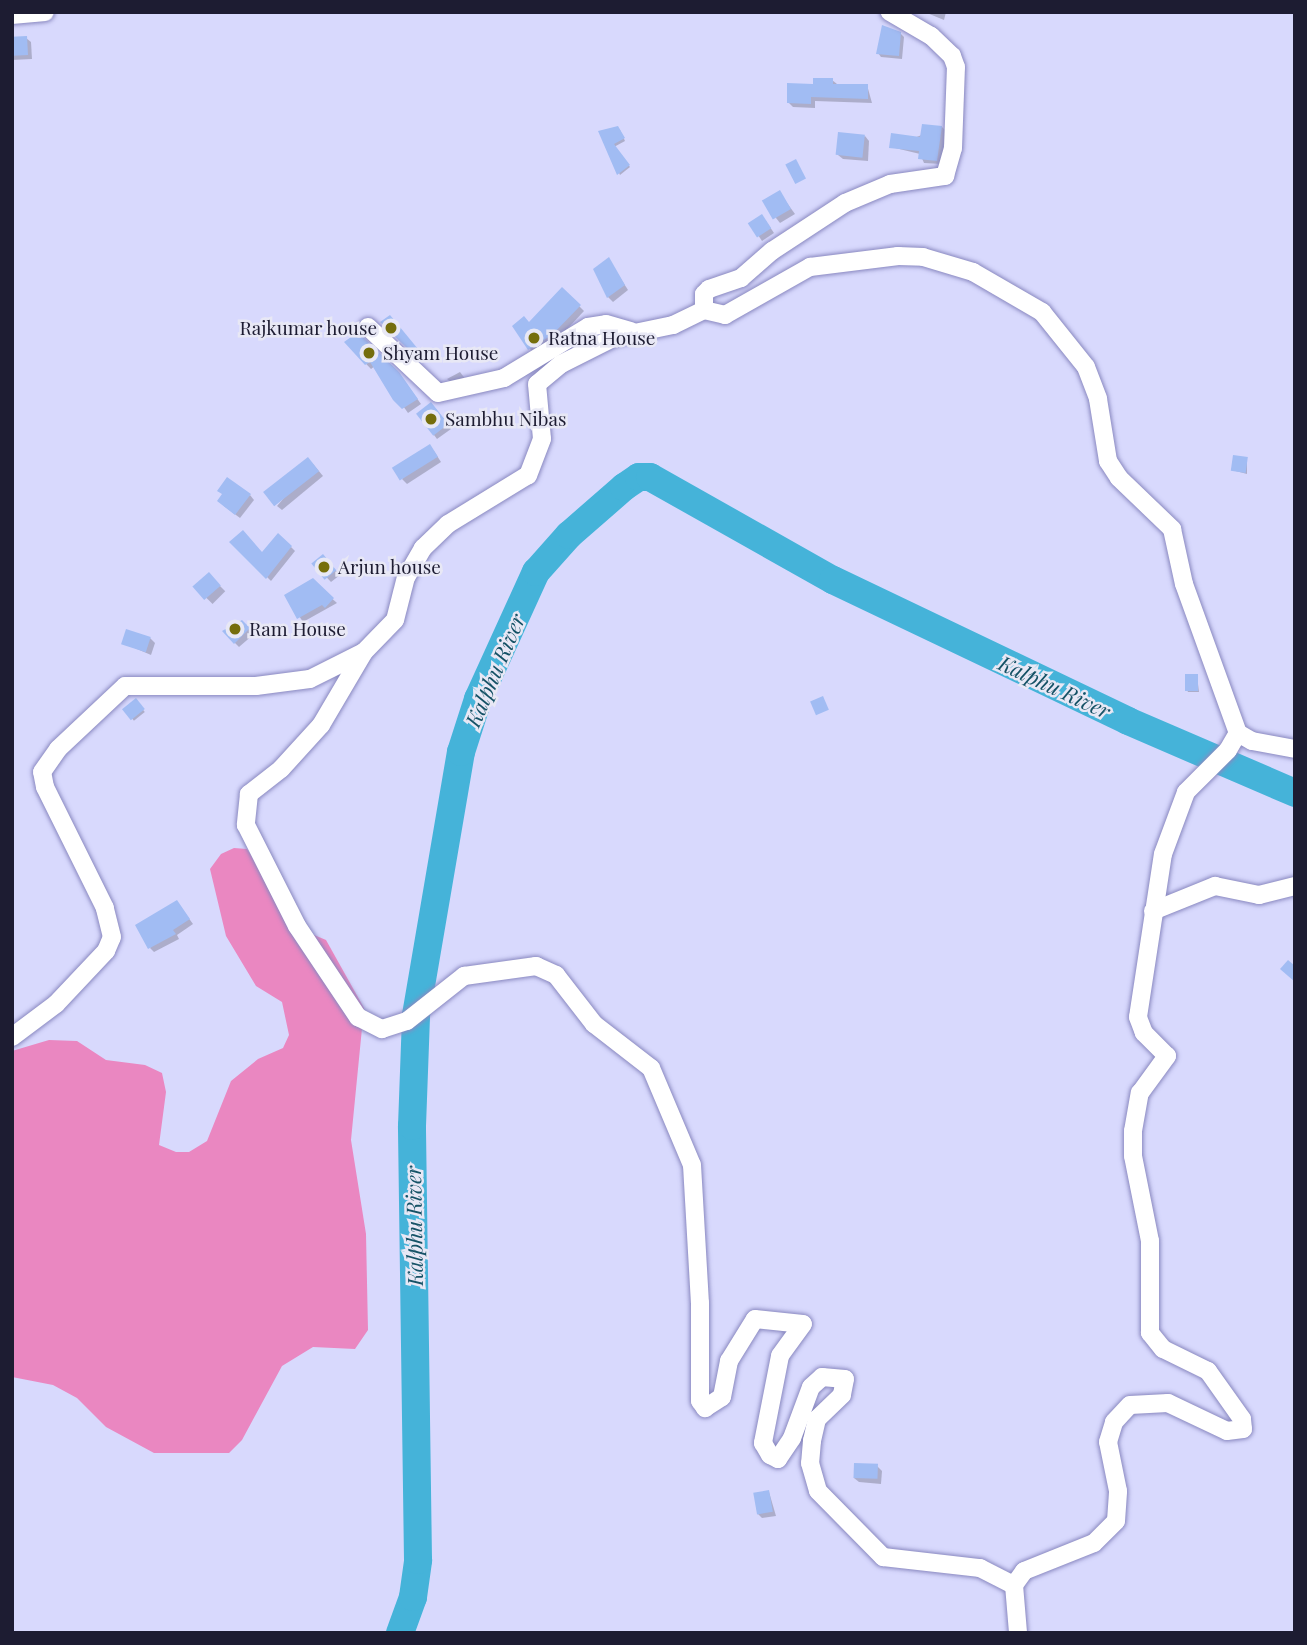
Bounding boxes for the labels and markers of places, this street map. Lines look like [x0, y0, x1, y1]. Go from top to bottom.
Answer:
place label: Rajkumar house [238, 317, 377, 339]
marker: Rajkumar house [383, 320, 399, 336]
place label: Ratna House [548, 327, 656, 349]
marker: Ratna House [526, 330, 542, 346]
place label: Shyam House [383, 342, 498, 364]
marker: Shyam House [361, 345, 377, 361]
place label: Sambhu Nibas [445, 408, 566, 430]
marker: Sambhu Nibas [423, 411, 439, 427]
place label: Arjun house [338, 556, 441, 578]
marker: Arjun house [316, 559, 332, 575]
place label: Ram House [249, 618, 346, 640]
marker: Ram House [227, 621, 243, 637]

